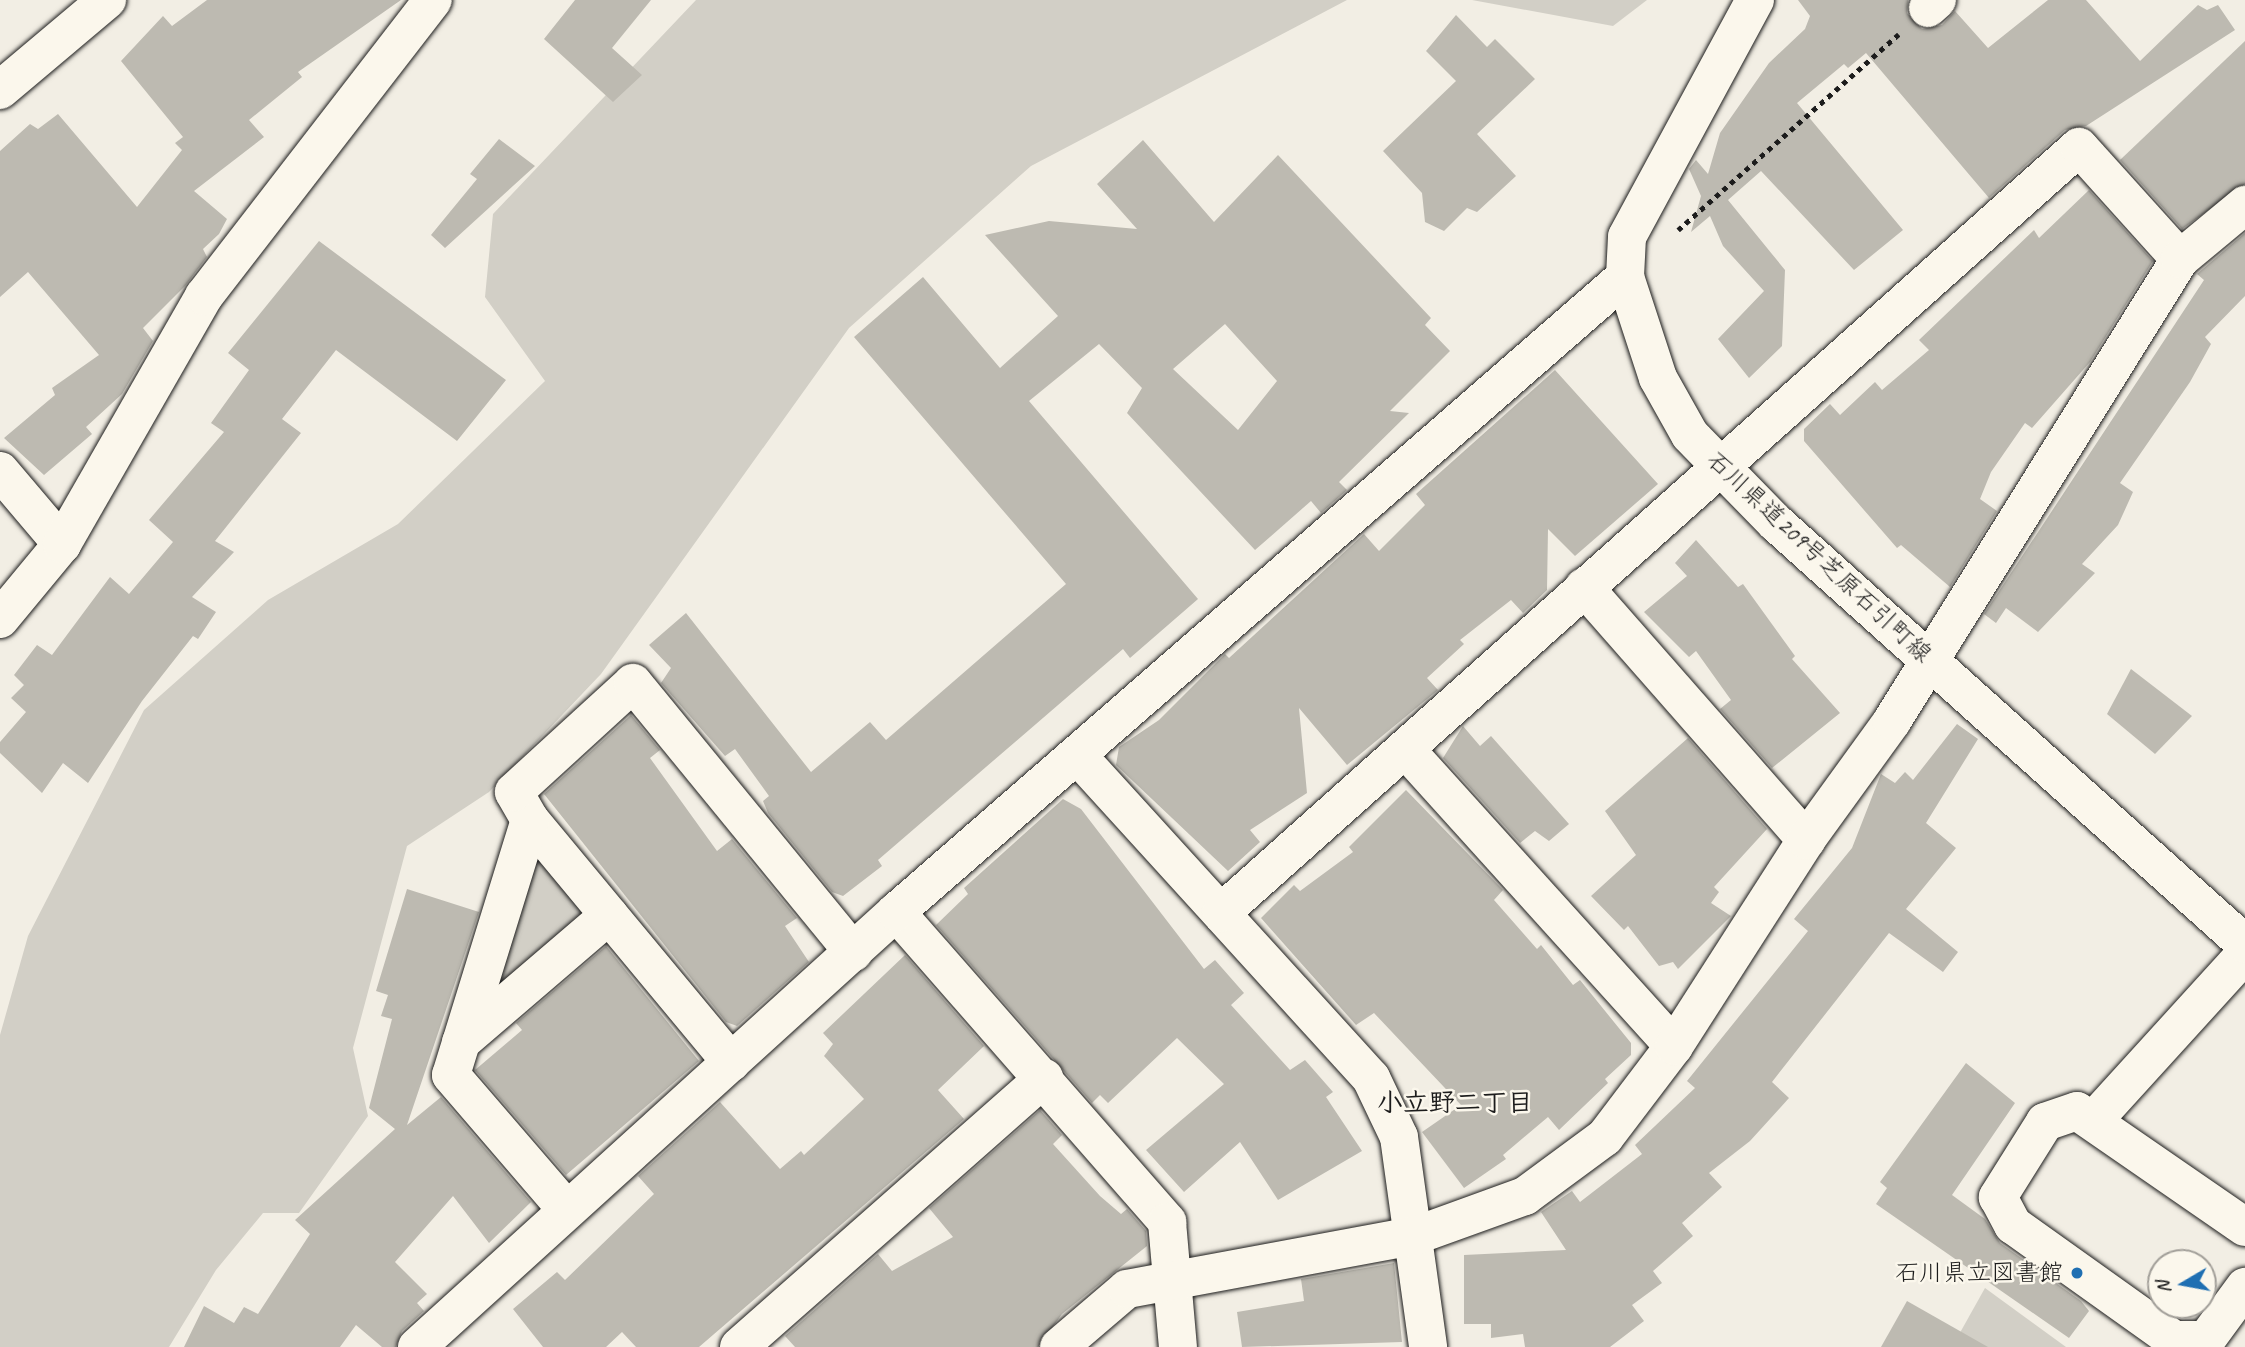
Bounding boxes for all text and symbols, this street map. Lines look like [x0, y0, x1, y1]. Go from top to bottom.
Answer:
street label: 石川県道209号芝原石引町線 [1701, 445, 1937, 669]
district label: 小立野二丁目 [1377, 1087, 1533, 1119]
north arrow [2147, 1249, 2217, 1319]
place label: 石川県立図書館 [1895, 1259, 2063, 1287]
marker: 石川県立図書館 [2069, 1265, 2085, 1281]
text: N [2150, 1279, 2176, 1295]

